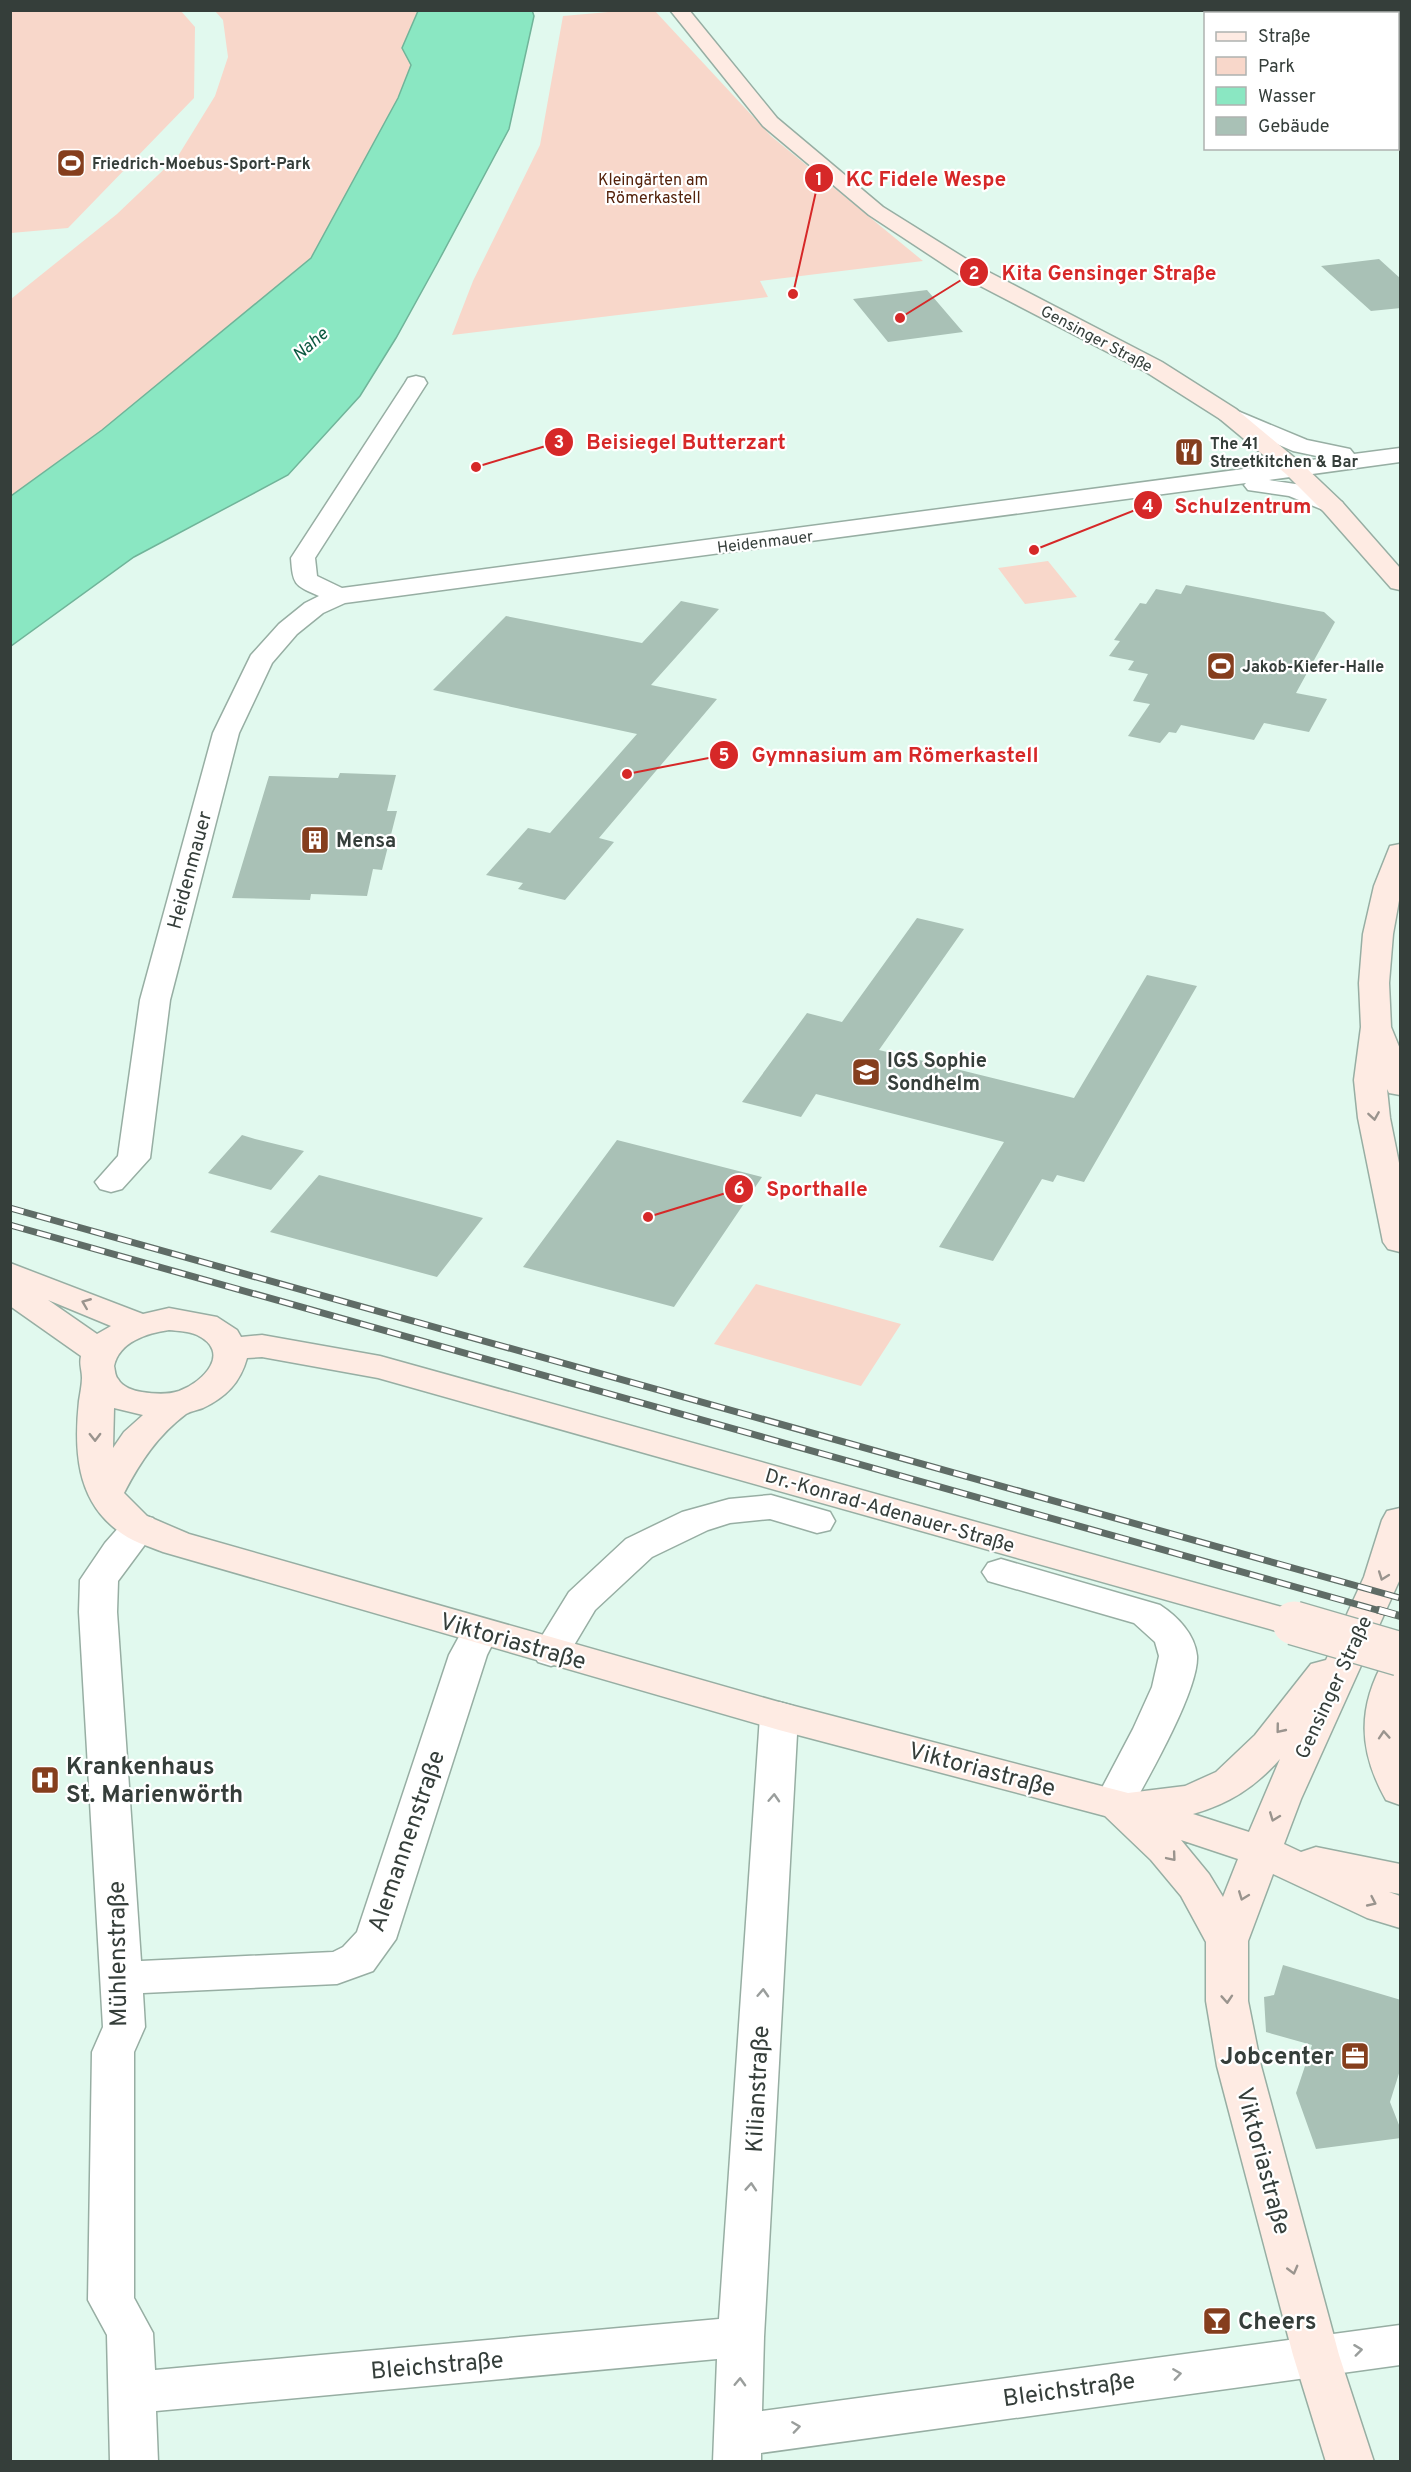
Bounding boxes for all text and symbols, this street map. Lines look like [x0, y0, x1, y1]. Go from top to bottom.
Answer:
legend [1204, 12, 1399, 150]
text: Straße [1258, 26, 1310, 49]
text: Park [1258, 56, 1295, 79]
text: Wasser [1258, 86, 1316, 109]
text: Gebäude [1258, 116, 1330, 139]
sports icon: Friedrich-Moebus-Sport-Park [55, 147, 87, 179]
place label: Friedrich-Moebus-Sport-Park [92, 155, 311, 175]
callout: KC Fidele Wespe [804, 159, 1018, 198]
text: KC Fidele Wespe [846, 167, 1006, 194]
text: 1 [815, 169, 823, 192]
park label: Kleingärten am Römerkastell [598, 171, 708, 209]
callout: Kita Gensinger Straße [959, 253, 1228, 292]
text: Kita Gensinger Straße [1002, 261, 1216, 288]
text: 2 [968, 263, 980, 286]
street label: Gensinger Straße [1037, 302, 1155, 378]
water label: Nahe [288, 323, 334, 367]
callout: Beisiegel Butterzart [544, 423, 798, 462]
text: Beisiegel Butterzart [586, 430, 786, 457]
text: 3 [554, 432, 564, 455]
place label: The 41 Streetkitchen & Bar [1210, 435, 1358, 473]
restaurant icon: The 41 Streetkitchen & Bar [1173, 436, 1205, 468]
callout: Schulzentrum [1133, 486, 1324, 525]
text: Schulzentrum [1175, 494, 1311, 521]
text: 4 [1142, 496, 1154, 519]
street label: Heidenmauer [716, 527, 815, 559]
sports icon: Jakob-Kiefer-Halle [1205, 650, 1237, 682]
place label: Jakob-Kiefer-Halle [1242, 658, 1384, 678]
callout: Gymnasium am Römerkastell [709, 736, 1050, 775]
text: Gymnasium am Römerkastell [751, 743, 1039, 770]
text: 5 [719, 745, 730, 768]
street label: Heidenmauer [163, 808, 219, 932]
building icon: Mensa [299, 824, 331, 856]
place label: Mensa [336, 829, 396, 855]
place label: IGS Sophie Sondhelm [887, 1049, 987, 1098]
school or university icon: IGS Sophie Sondhelm [850, 1056, 882, 1088]
one-way arrow [1368, 1112, 1380, 1121]
callout: Sporthalle [724, 1169, 880, 1208]
text: Sporthalle [766, 1177, 868, 1204]
text: 6 [733, 1179, 745, 1202]
one-way arrow [81, 1298, 92, 1310]
one-way arrow [89, 1433, 101, 1442]
street label: Dr.-Konrad-Adenauer-Straße [762, 1464, 1017, 1560]
one-way arrow [1378, 1570, 1390, 1581]
street label: Viktoriastraße [436, 1608, 589, 1678]
street label: Gensinger Straße [1290, 1612, 1379, 1764]
one-way arrow [1277, 1722, 1288, 1733]
one-way arrow [1377, 1730, 1390, 1739]
street label: Viktoriastraße [905, 1737, 1058, 1805]
street label: Alemannenstraße [363, 1747, 453, 1936]
place label: Krankenhaus St. Marienwörth [66, 1753, 243, 1811]
hospital icon: Krankenhaus St. Marienwörth [29, 1764, 61, 1796]
one-way arrow [768, 1794, 781, 1803]
one-way arrow [1269, 1811, 1282, 1822]
one-way arrow [1165, 1850, 1176, 1861]
street label: Mühlenstraße [103, 1881, 135, 2027]
one-way arrow [1238, 1889, 1250, 1900]
one-way arrow [1365, 1895, 1376, 1907]
one-way arrow [756, 1988, 769, 1997]
one-way arrow [1221, 1995, 1234, 2004]
street label: Kilianstraße [741, 2025, 777, 2154]
office icon: Jobcenter [1339, 2040, 1371, 2072]
place label: Jobcenter [1220, 2043, 1334, 2073]
street label: Viktoriastraße [1228, 2085, 1296, 2238]
one-way arrow [745, 2183, 758, 2192]
one-way arrow [1286, 2264, 1298, 2275]
bar icon: Cheers [1201, 2305, 1233, 2337]
place label: Cheers [1238, 2308, 1317, 2338]
one-way arrow [1354, 2344, 1363, 2357]
street label: Bleichstraße [369, 2346, 505, 2388]
street label: Bleichstraße [1001, 2367, 1137, 2415]
one-way arrow [1172, 2369, 1181, 2381]
one-way arrow [734, 2378, 746, 2387]
one-way arrow [792, 2421, 801, 2433]

